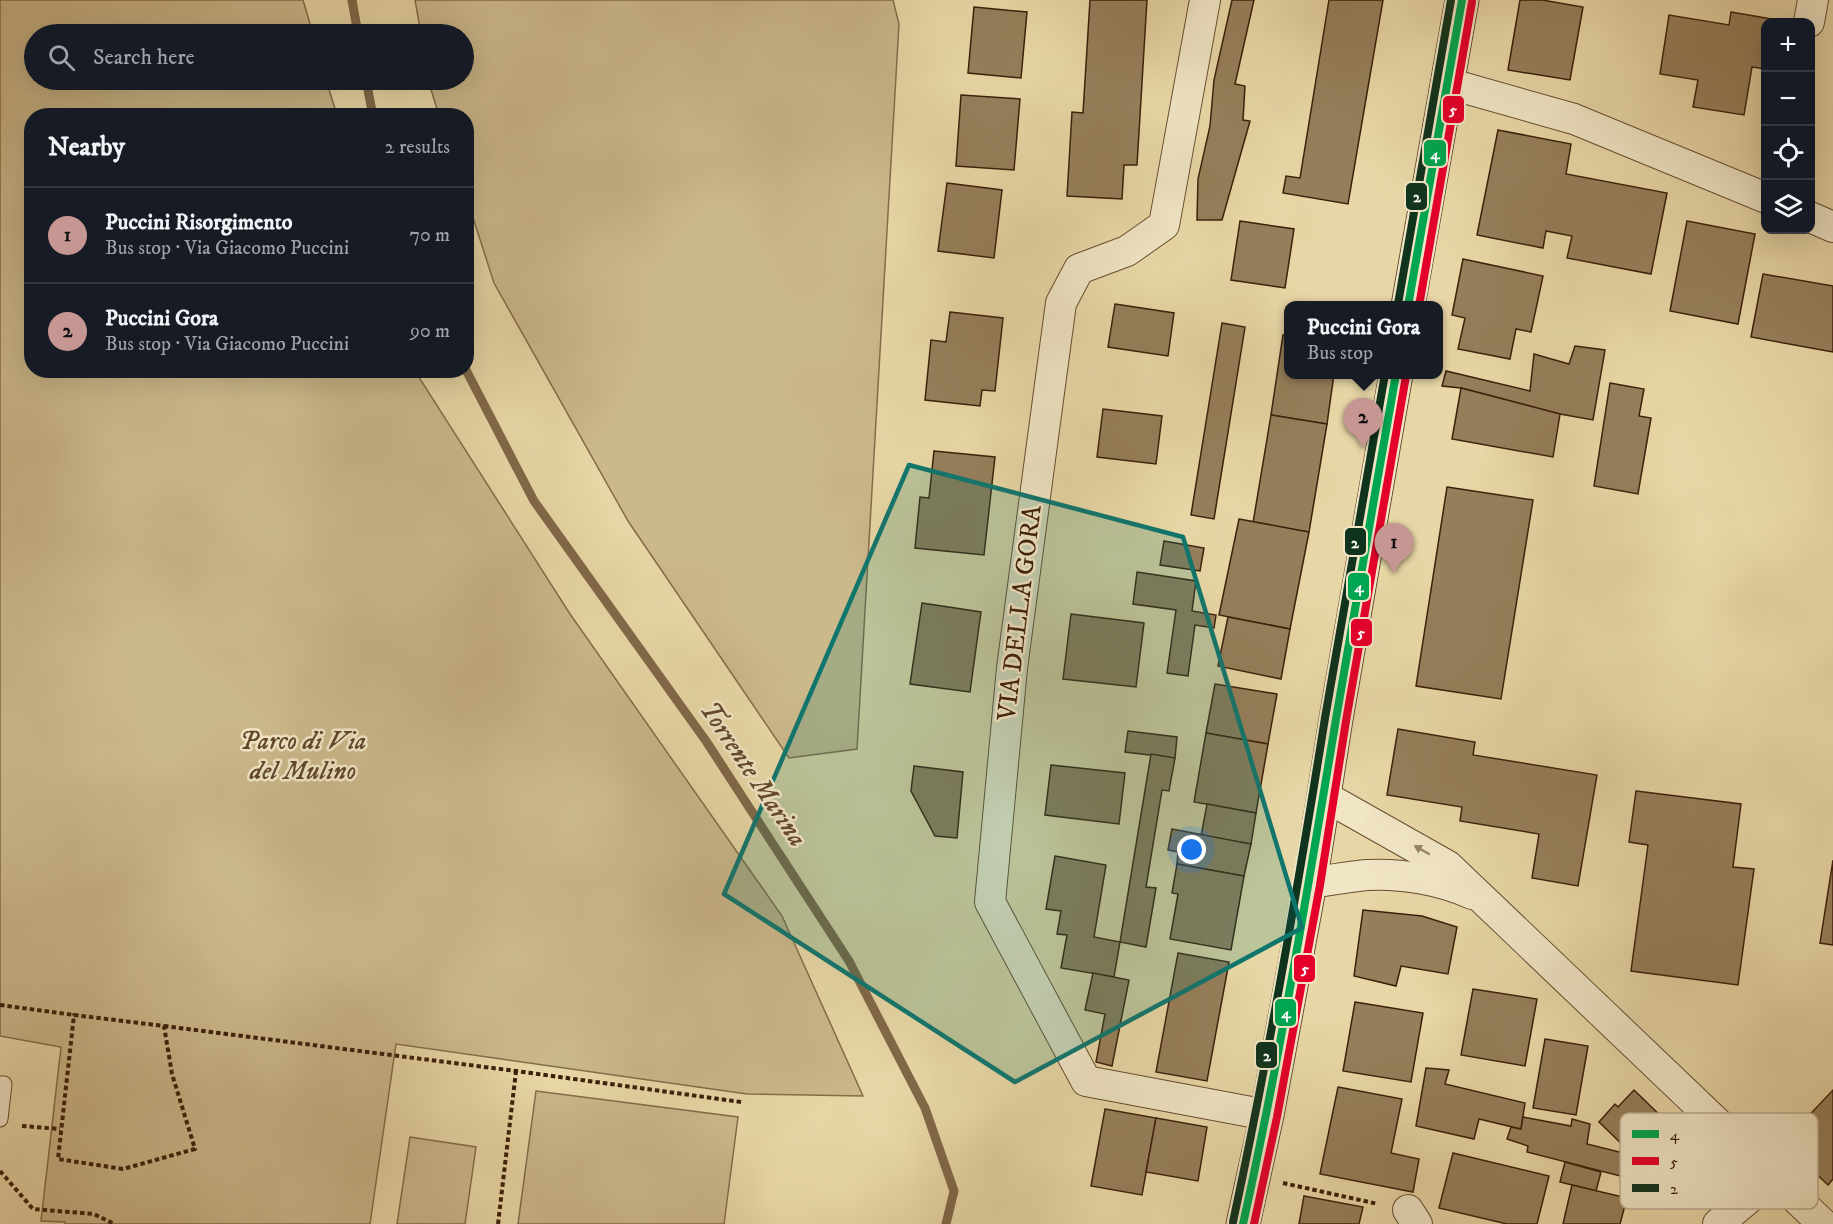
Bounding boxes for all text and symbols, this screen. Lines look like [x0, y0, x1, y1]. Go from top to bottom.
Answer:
map controls [1761, 18, 1815, 234]
button: + [1761, 18, 1815, 72]
search box [24, 24, 474, 90]
icon: search [45, 41, 78, 74]
text: Search here [93, 44, 195, 71]
button: − [1761, 72, 1815, 126]
line badge: 5 [1442, 95, 1465, 124]
text: 5 [1448, 100, 1457, 120]
button: locate [1761, 126, 1815, 180]
text: Nearby [48, 131, 125, 164]
text: 2 results [385, 135, 450, 160]
line badge: 4 [1423, 139, 1447, 167]
text: 4 [1429, 144, 1440, 164]
button: layers [1761, 180, 1815, 234]
line badge: 2 [1405, 182, 1428, 211]
text: 2 [1413, 187, 1422, 207]
text: Puccini Risorgimento [105, 209, 292, 236]
text: 1 [64, 223, 71, 248]
text: 70 m [409, 223, 450, 248]
text: Bus stop · Via Giacomo Puccini [105, 236, 349, 261]
popup [1284, 301, 1443, 379]
text: Puccini Gora [105, 305, 218, 332]
text: Puccini Gora [1307, 314, 1420, 341]
text: 2 [63, 319, 72, 344]
text: 90 m [410, 319, 450, 344]
text: Bus stop · Via Giacomo Puccini [105, 332, 349, 357]
text: Bus stop [1307, 341, 1373, 366]
pin: 2 [1344, 398, 1382, 448]
street label: VIA DELLA GORA [990, 503, 1050, 724]
pin: 1 [1374, 524, 1414, 573]
line badge: 2 [1344, 527, 1367, 556]
text: 2 [1351, 533, 1360, 553]
line badge: 4 [1347, 572, 1370, 601]
text: 4 [1353, 577, 1364, 597]
line badge: 5 [1350, 618, 1373, 647]
text: 5 [1356, 623, 1365, 643]
water label: Torrente Marina [692, 695, 814, 853]
park label: Parco di Via del Mulino [240, 725, 366, 788]
your location [1177, 835, 1206, 864]
one-way arrow [1413, 845, 1430, 855]
line badge: 5 [1293, 954, 1316, 983]
text: 5 [1300, 959, 1309, 979]
line badge: 4 [1274, 998, 1297, 1027]
text: 4 [1280, 1003, 1291, 1023]
line badge: 2 [1255, 1041, 1278, 1069]
text: 2 [1263, 1046, 1272, 1066]
legend [1620, 1113, 1818, 1209]
text: 4 [1670, 1125, 1680, 1145]
text: 5 [1670, 1152, 1678, 1172]
text: 2 [1670, 1179, 1678, 1199]

